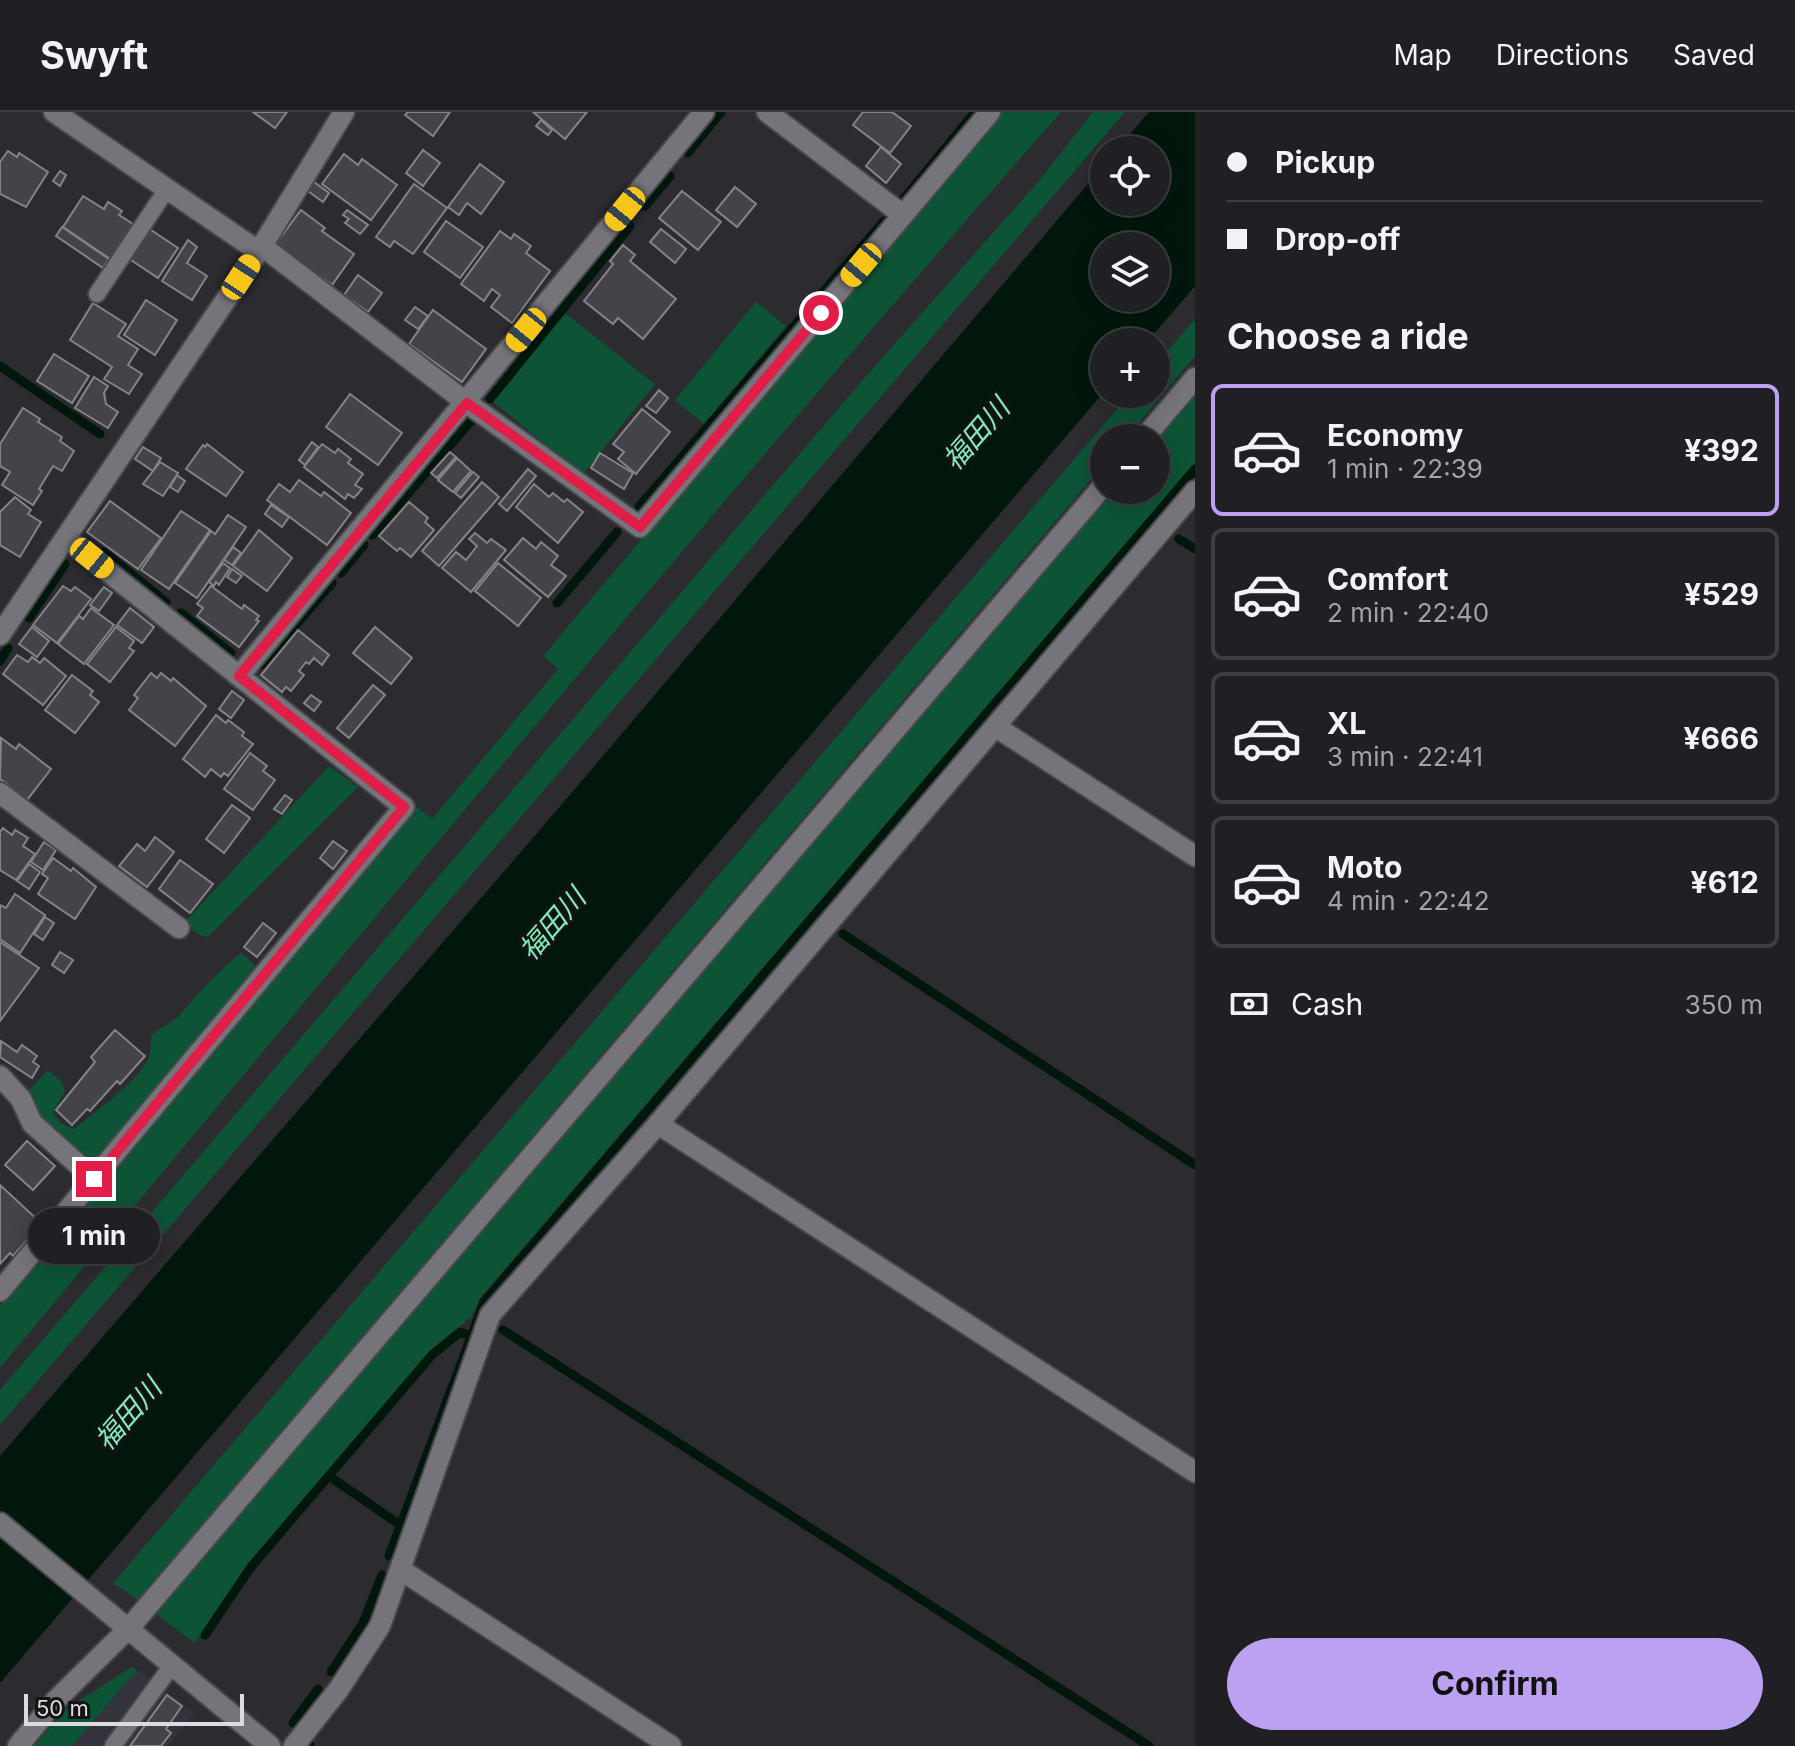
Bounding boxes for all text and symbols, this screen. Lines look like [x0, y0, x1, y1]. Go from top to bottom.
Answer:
text: Swyft [40, 32, 148, 78]
text: Map [1393, 38, 1452, 72]
text: Directions [1496, 38, 1629, 72]
text: Saved [1673, 38, 1755, 72]
map controls [1090, 136, 1170, 504]
button: locate [1090, 136, 1170, 216]
text: Pickup [1275, 144, 1375, 180]
car [601, 183, 649, 235]
text: Drop-off [1275, 221, 1401, 257]
button: layers [1090, 232, 1170, 312]
car [836, 239, 886, 291]
car [218, 250, 264, 304]
route start [803, 295, 839, 331]
car [502, 304, 550, 356]
text: Choose a ride [1227, 314, 1469, 358]
button: + [1090, 328, 1170, 408]
water label: 福田川 [936, 389, 1018, 477]
icon: car [1231, 414, 1303, 486]
text: Economy [1327, 417, 1463, 453]
button: − [1090, 424, 1170, 504]
text: ¥392 [1684, 432, 1759, 468]
text: 1 min · 22:39 [1327, 453, 1483, 484]
car [66, 534, 118, 582]
icon: car [1231, 558, 1303, 630]
text: Comfort [1327, 561, 1448, 597]
text: ¥529 [1684, 576, 1759, 612]
text: 2 min · 22:40 [1327, 597, 1489, 628]
icon: car [1231, 702, 1303, 774]
text: XL [1327, 705, 1366, 741]
text: ¥666 [1683, 720, 1759, 756]
text: 3 min · 22:41 [1327, 741, 1483, 772]
icon: car [1231, 846, 1303, 918]
text: Moto [1327, 849, 1402, 885]
text: ¥612 [1691, 864, 1759, 900]
water label: 福田川 [512, 879, 594, 967]
text: 4 min · 22:42 [1327, 885, 1490, 916]
icon: cash [1227, 982, 1271, 1026]
text: Cash [1291, 986, 1363, 1022]
text: 350 m [1685, 989, 1763, 1020]
route end [76, 1161, 112, 1197]
callout: 1 min [28, 1207, 160, 1263]
text: 1 min [62, 1220, 126, 1251]
water label: 福田川 [88, 1369, 170, 1457]
button: Confirm [1227, 1638, 1763, 1730]
scale bar [24, 1690, 244, 1726]
text: 50 m [36, 1695, 89, 1721]

